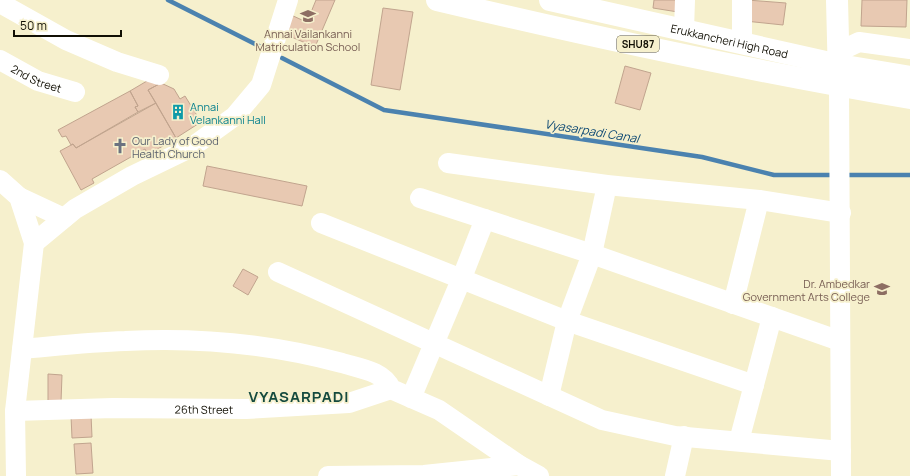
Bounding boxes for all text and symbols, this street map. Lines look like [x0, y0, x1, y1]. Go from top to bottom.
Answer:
school or university icon: Annai Vailankanni Matriculation School [299, 7, 317, 25]
scale bar [14, 12, 121, 38]
text: 50 m [20, 17, 47, 34]
street label: Erukkancheri High Road [669, 20, 790, 61]
place label: Annai Vailankanni Matriculation School [256, 26, 360, 54]
road number: SHU87 [617, 36, 659, 52]
street label: 2nd Street [9, 60, 64, 95]
place label: Annai Velankanni Hall [190, 99, 266, 127]
building icon: Annai Velankanni Hall [169, 103, 187, 121]
water label: Vyasarpadi Canal [544, 115, 643, 147]
place label: Our Lady of Good Health Church [132, 133, 219, 161]
church icon: Our Lady of Good Health Church [111, 137, 129, 155]
place label: Dr. Ambedkar Government Arts College [743, 276, 871, 304]
school or university icon: Dr. Ambedkar Government Arts College [873, 280, 891, 298]
district label: VYASARPADI [249, 386, 349, 407]
street label: 26th Street [175, 401, 233, 416]

